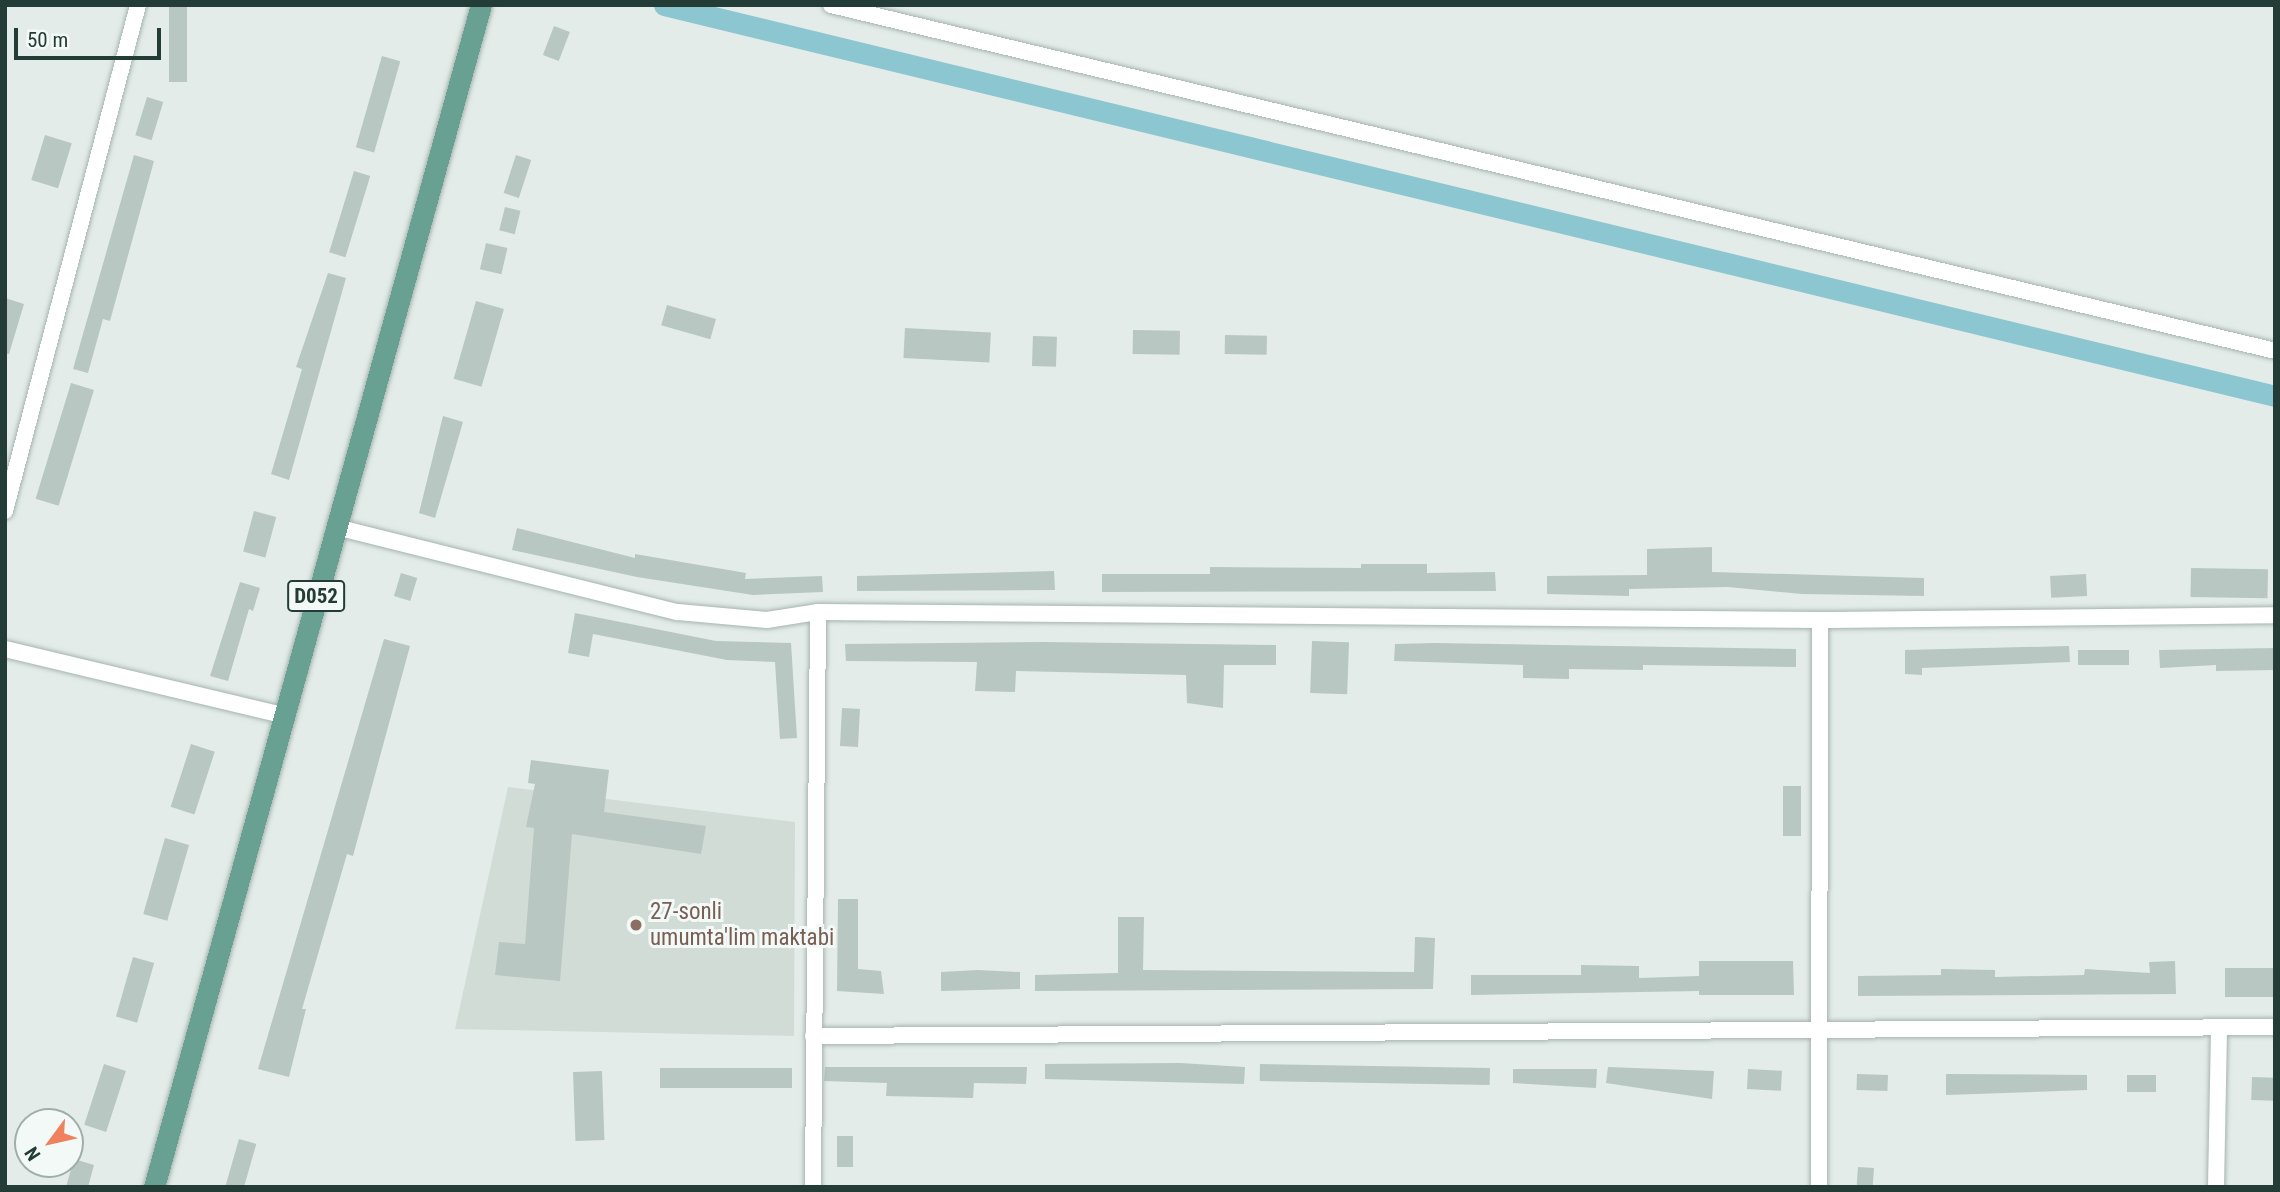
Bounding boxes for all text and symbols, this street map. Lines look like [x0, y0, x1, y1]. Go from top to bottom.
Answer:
scale bar [18, 14, 164, 58]
text: 50 m [27, 28, 68, 52]
road number: D052 [286, 578, 346, 614]
place label: 27-sonli umumta'lim maktabi [650, 898, 834, 952]
marker: 27-sonli umumta'lim maktabi [628, 917, 644, 933]
north arrow [14, 1108, 84, 1178]
text: N [20, 1142, 45, 1165]

